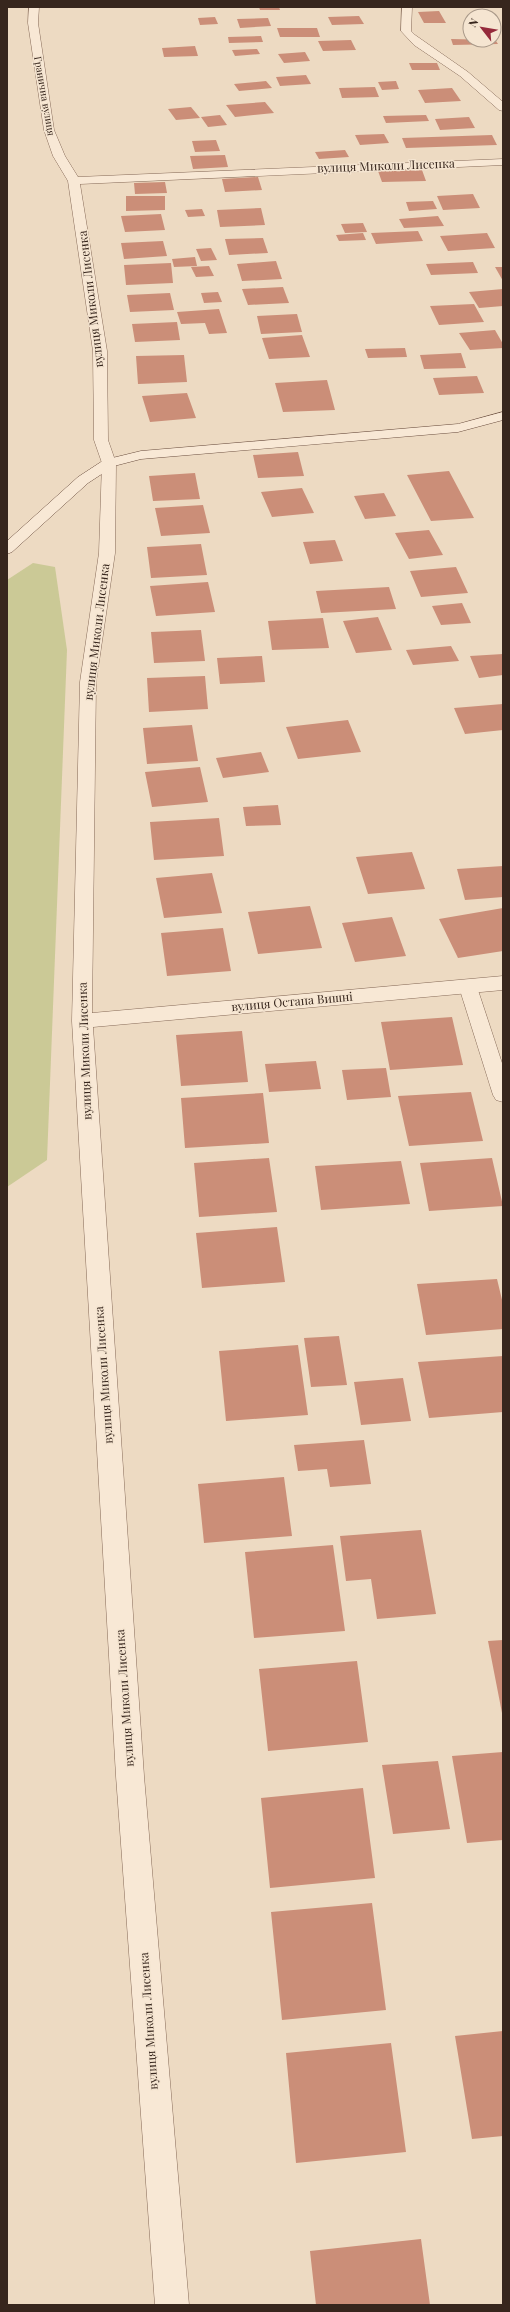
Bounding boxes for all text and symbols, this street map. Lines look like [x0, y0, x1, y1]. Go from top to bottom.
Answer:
north arrow [462, 8, 502, 48]
text: N [465, 15, 482, 30]
street label: Гранична вулиця [31, 55, 59, 137]
street label: вулиця Миколи Лисенка [317, 155, 455, 175]
street label: вулиця Миколи Лисенка [74, 230, 106, 368]
street label: вулиця Миколи Лисенка [80, 563, 112, 701]
street label: вулиця Миколи Лисенка [74, 982, 94, 1120]
street label: вулиця Остапа Вишні [231, 988, 354, 1014]
street label: вулиця Миколи Лисенка [90, 1306, 116, 1444]
street label: вулиця Миколи Лисенка [111, 1629, 137, 1767]
street label: вулиця Миколи Лисенка [135, 1952, 161, 2090]

